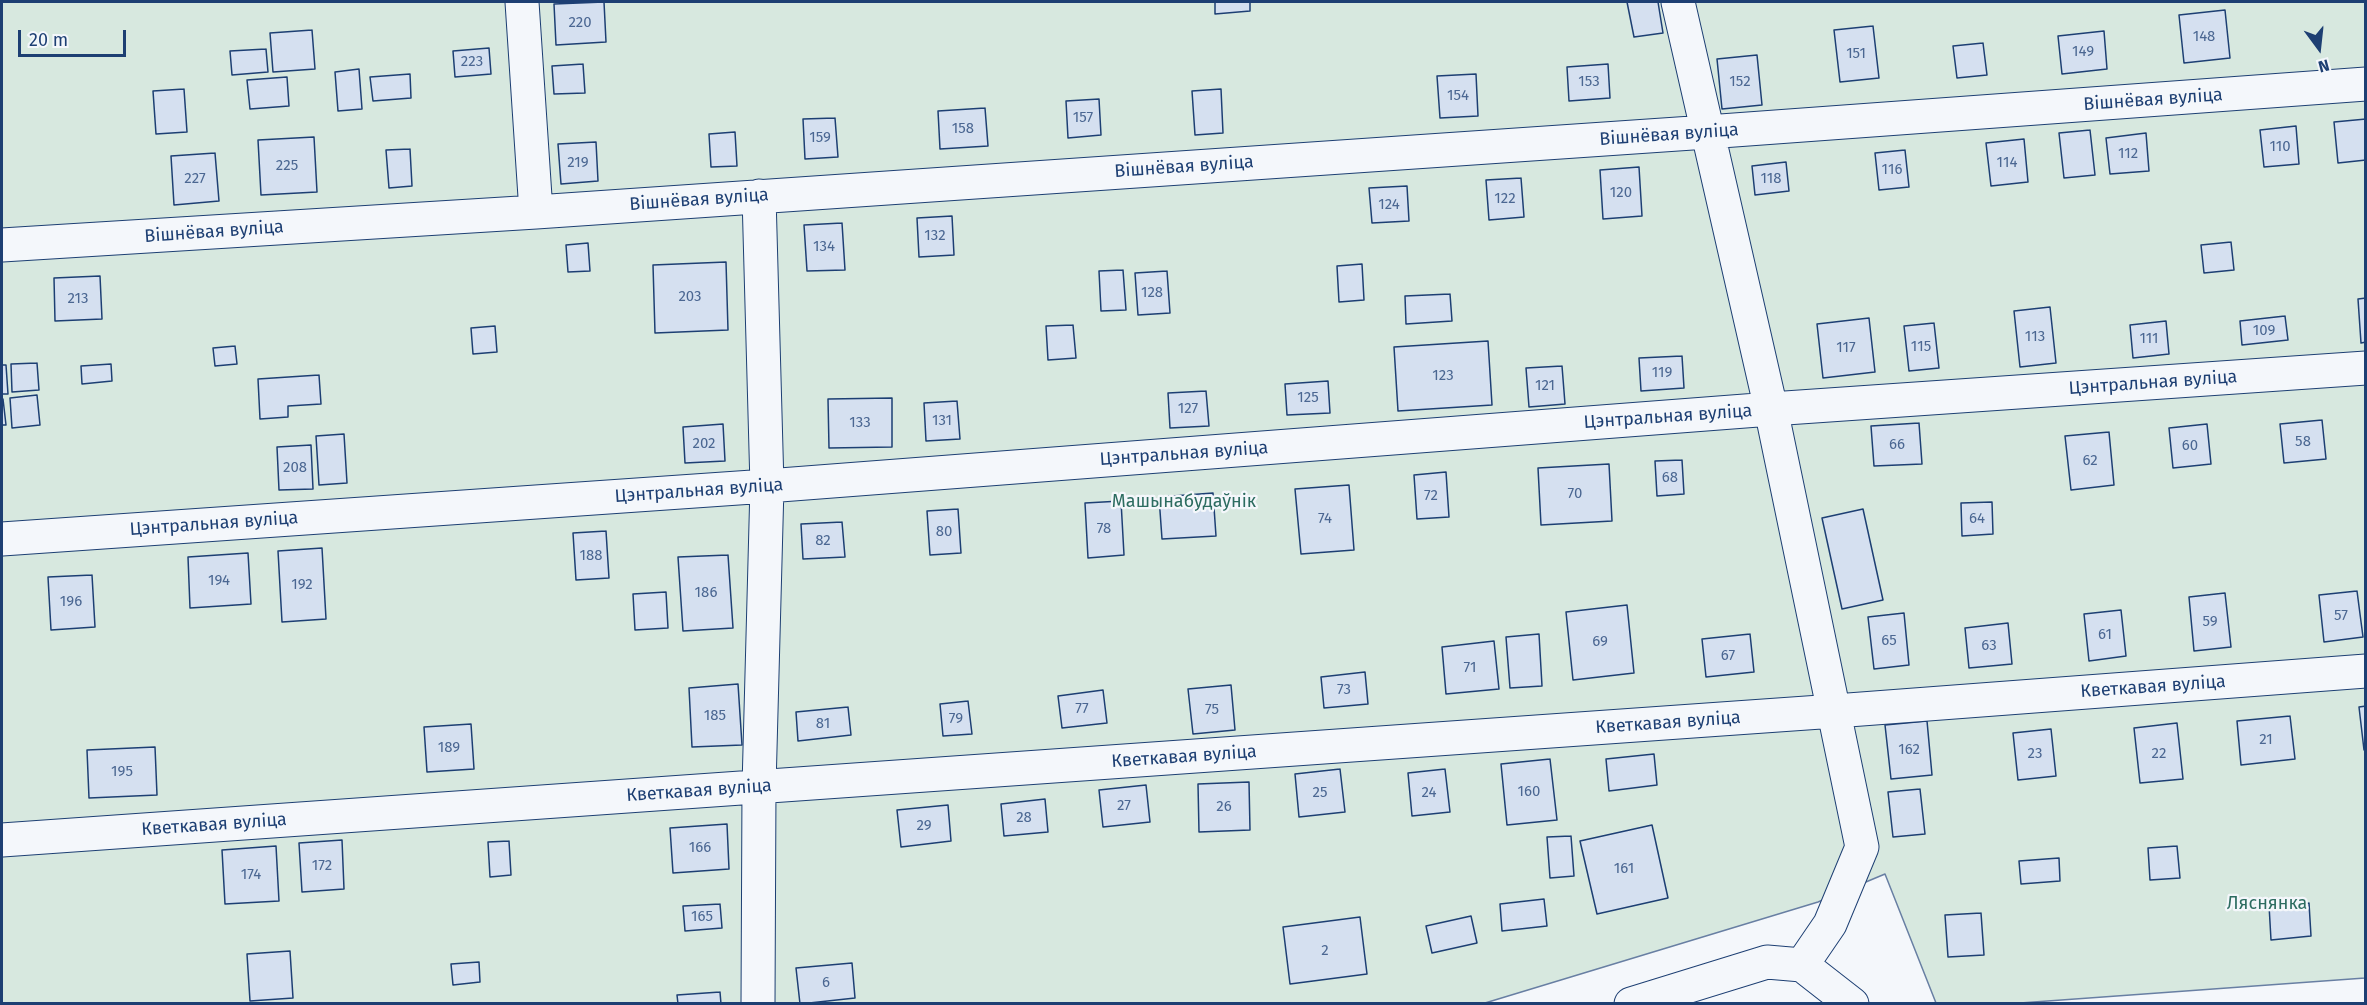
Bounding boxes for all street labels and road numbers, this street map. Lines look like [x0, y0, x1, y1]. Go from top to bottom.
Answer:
street label: Вішнёвая вуліца [2083, 84, 2223, 116]
street label: Вішнёвая вуліца [1599, 119, 1739, 151]
street label: Вішнёвая вуліца [1114, 151, 1254, 183]
street label: Вішнёвая вуліца [629, 184, 769, 216]
street label: Вішнёвая вуліца [144, 216, 284, 248]
street label: Цэнтральная вуліца [2068, 366, 2238, 400]
street label: Цэнтральная вуліца [1583, 400, 1753, 434]
street label: Цэнтральная вуліца [1099, 437, 1269, 471]
street label: Цэнтральная вуліца [614, 474, 784, 508]
street label: Цэнтральная вуліца [129, 507, 299, 541]
street label: Кветкавая вуліца [2080, 671, 2226, 703]
street label: Кветкавая вуліца [1595, 707, 1741, 739]
street label: Кветкавая вуліца [1111, 741, 1257, 773]
street label: Кветкавая вуліца [626, 775, 772, 807]
street label: Кветкавая вуліца [141, 809, 287, 841]

